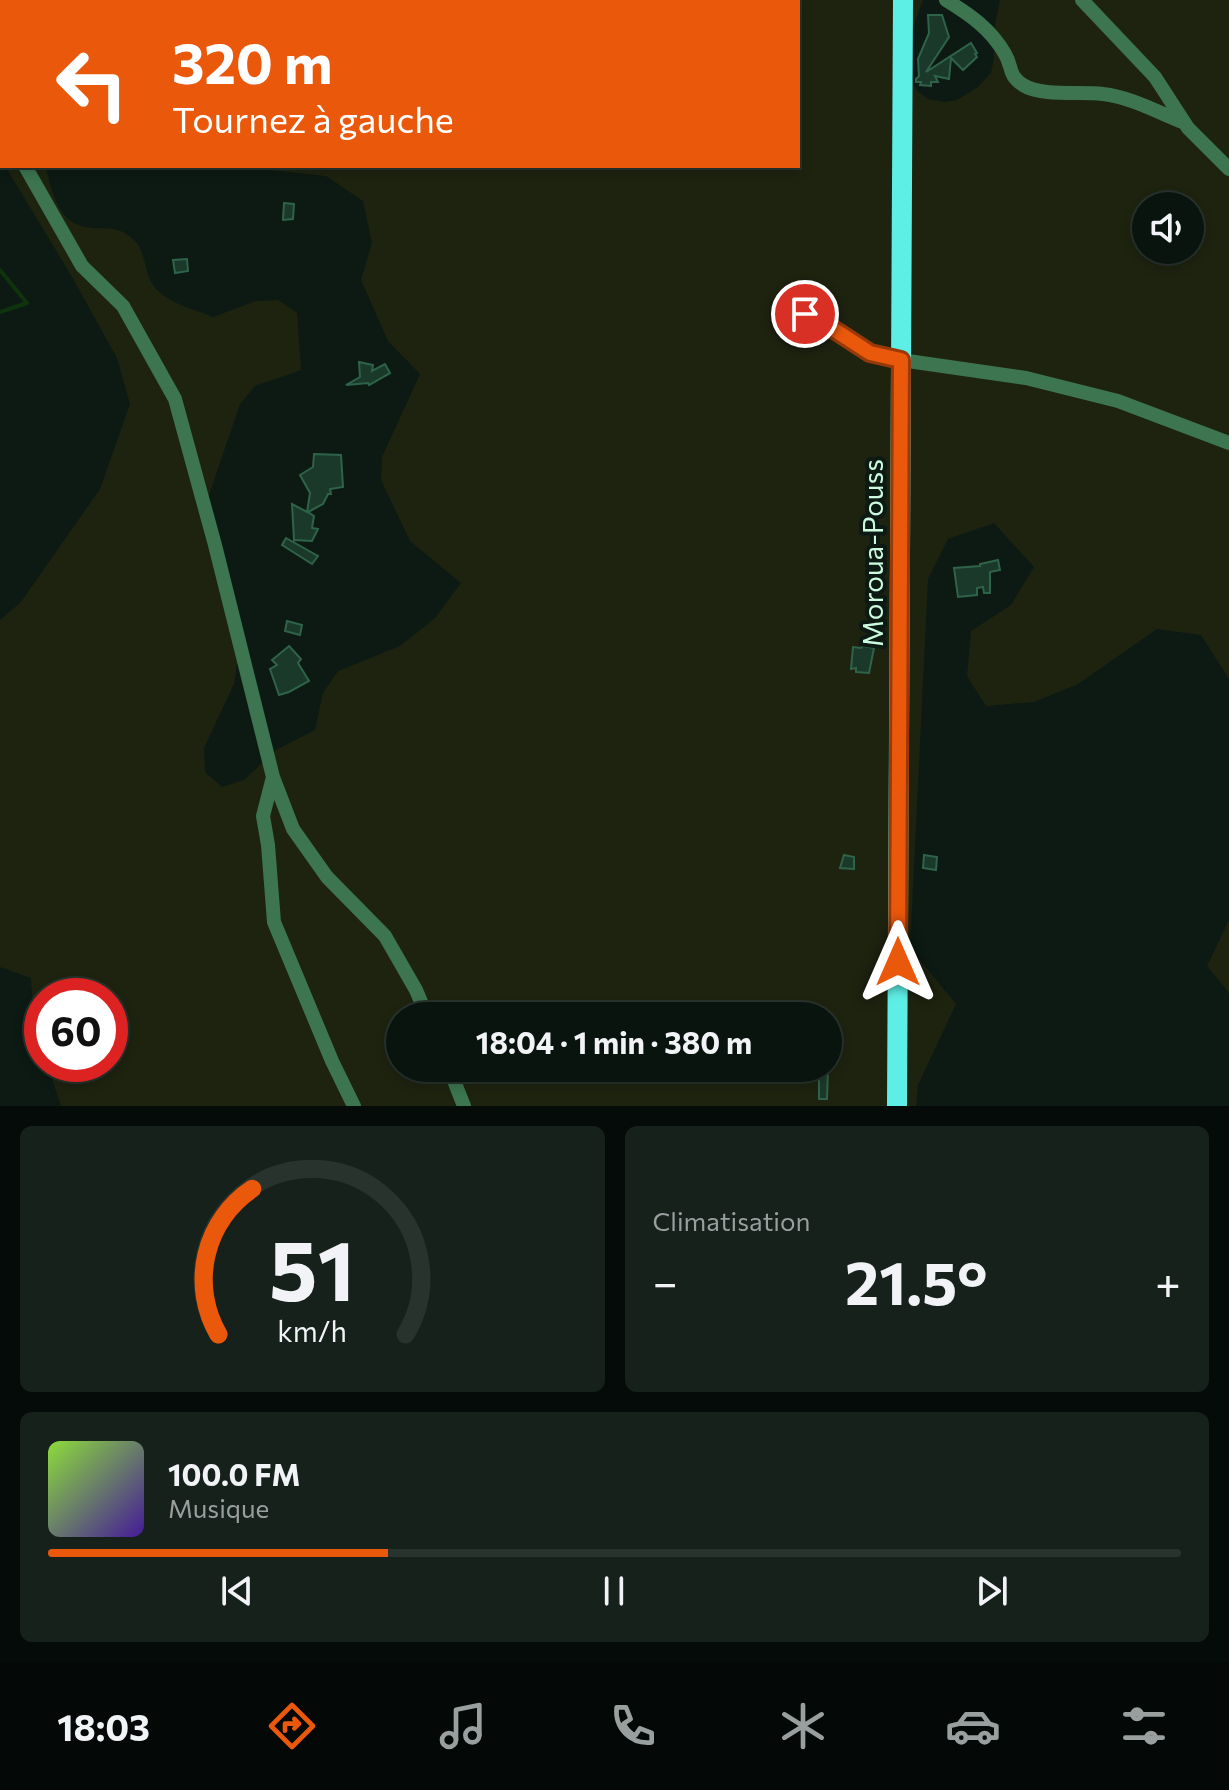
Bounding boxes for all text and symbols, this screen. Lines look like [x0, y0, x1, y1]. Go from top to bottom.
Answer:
text: 320 m [172, 27, 333, 96]
icon: left [40, 32, 144, 136]
text: Tournez à gauche [172, 96, 454, 140]
map controls [1132, 192, 1204, 264]
button: sound [1132, 192, 1204, 264]
pin [771, 280, 839, 348]
icon: arrive [783, 292, 827, 336]
street label: Moroua-Pouss [855, 459, 889, 647]
position arrow [856, 920, 940, 1004]
speed limit sign: 60 [24, 978, 128, 1082]
text: 18:04 · 1 min · 380 m [476, 1023, 752, 1060]
text: Climatisation [653, 1205, 810, 1236]
text: 51 [269, 1216, 355, 1318]
text: 21.5° [845, 1244, 988, 1317]
text: − [653, 1254, 678, 1308]
text: + [1155, 1254, 1181, 1308]
text: km/h [277, 1313, 347, 1348]
text: 100.0 FM [168, 1455, 300, 1492]
text: Musique [168, 1492, 269, 1523]
icon: previous [215, 1569, 259, 1613]
icon: pause [592, 1569, 636, 1613]
icon: next [970, 1569, 1014, 1613]
icon: directions [264, 1698, 320, 1754]
icon: music [435, 1698, 491, 1754]
icon: phone [605, 1698, 661, 1754]
icon: climate [775, 1698, 831, 1754]
icon: car [945, 1698, 1001, 1754]
icon: filters [1116, 1698, 1172, 1754]
text: 18:03 [57, 1704, 150, 1748]

